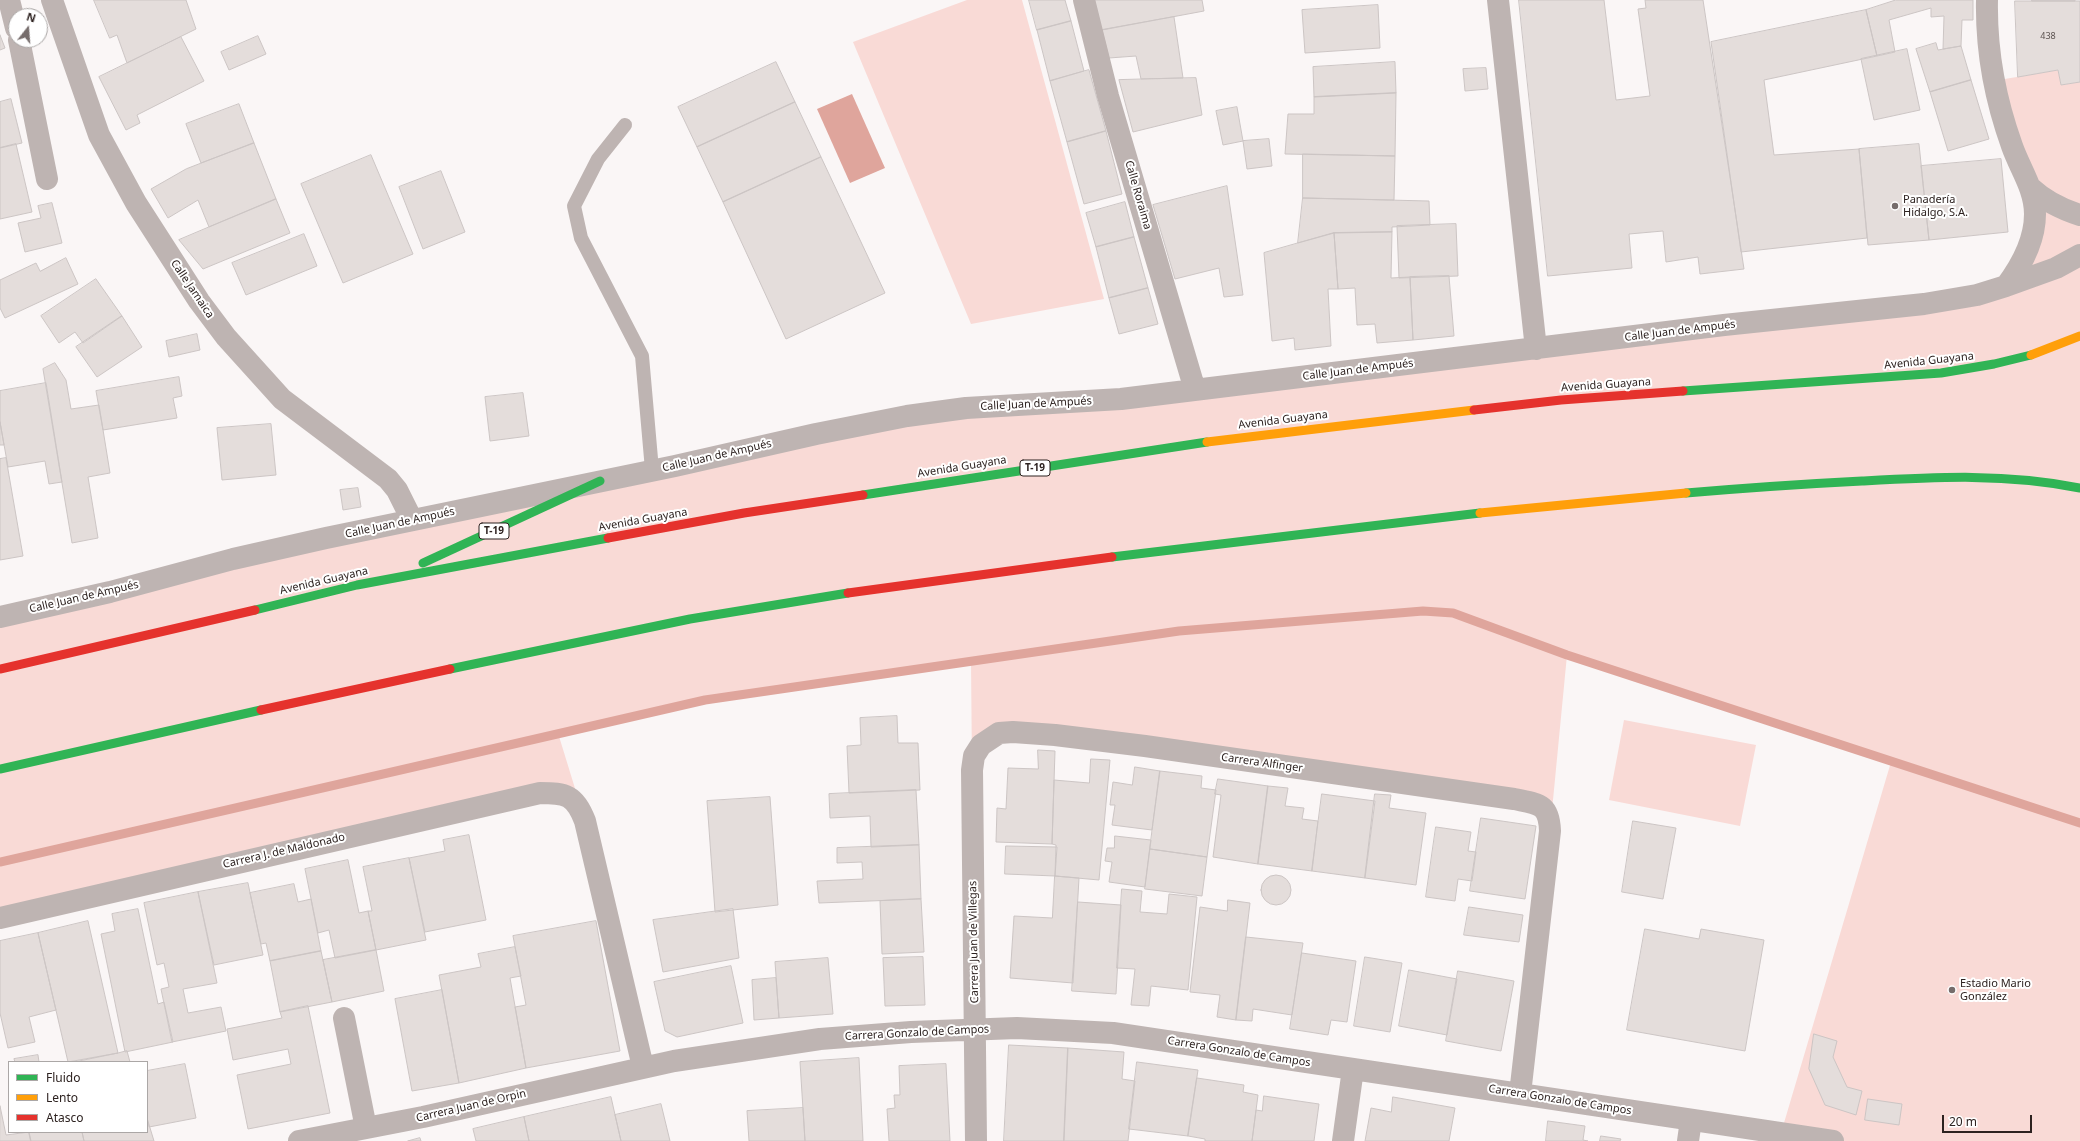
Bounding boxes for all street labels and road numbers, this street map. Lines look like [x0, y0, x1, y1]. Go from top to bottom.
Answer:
street label: Calle Roraima [1122, 159, 1154, 231]
street label: Calle Jamaica [168, 257, 216, 321]
street label: Calle Juan de Ampués [1624, 318, 1736, 344]
street label: Avenida Guayana [1884, 350, 1974, 372]
street label: Calle Juan de Ampués [1302, 357, 1414, 383]
street label: Avenida Guayana [1561, 375, 1651, 395]
street label: Calle Juan de Ampués [980, 394, 1092, 414]
street label: Avenida Guayana [1238, 408, 1328, 432]
street label: Calle Juan de Ampués [661, 437, 773, 475]
street label: Avenida Guayana [917, 453, 1007, 481]
road number: T-19 [1020, 460, 1050, 476]
street label: Calle Juan de Ampués [344, 505, 456, 541]
street label: Avenida Guayana [598, 506, 688, 534]
road number: T-19 [479, 523, 509, 539]
street label: Avenida Guayana [279, 564, 369, 598]
street label: Calle Juan de Ampués [28, 578, 140, 616]
street label: Carrera Alfinger [1220, 751, 1304, 775]
street label: Carrera J. de Maldonado [222, 831, 346, 871]
street label: Carrera Juan de Villegas [966, 881, 982, 1003]
street label: Carrera Gonzalo de Campos [844, 1023, 990, 1043]
street label: Carrera Gonzalo de Campos [1167, 1034, 1311, 1070]
street label: Carrera Gonzalo de Campos [1488, 1082, 1632, 1118]
street label: Carrera Juan de Orpin [415, 1087, 527, 1125]

